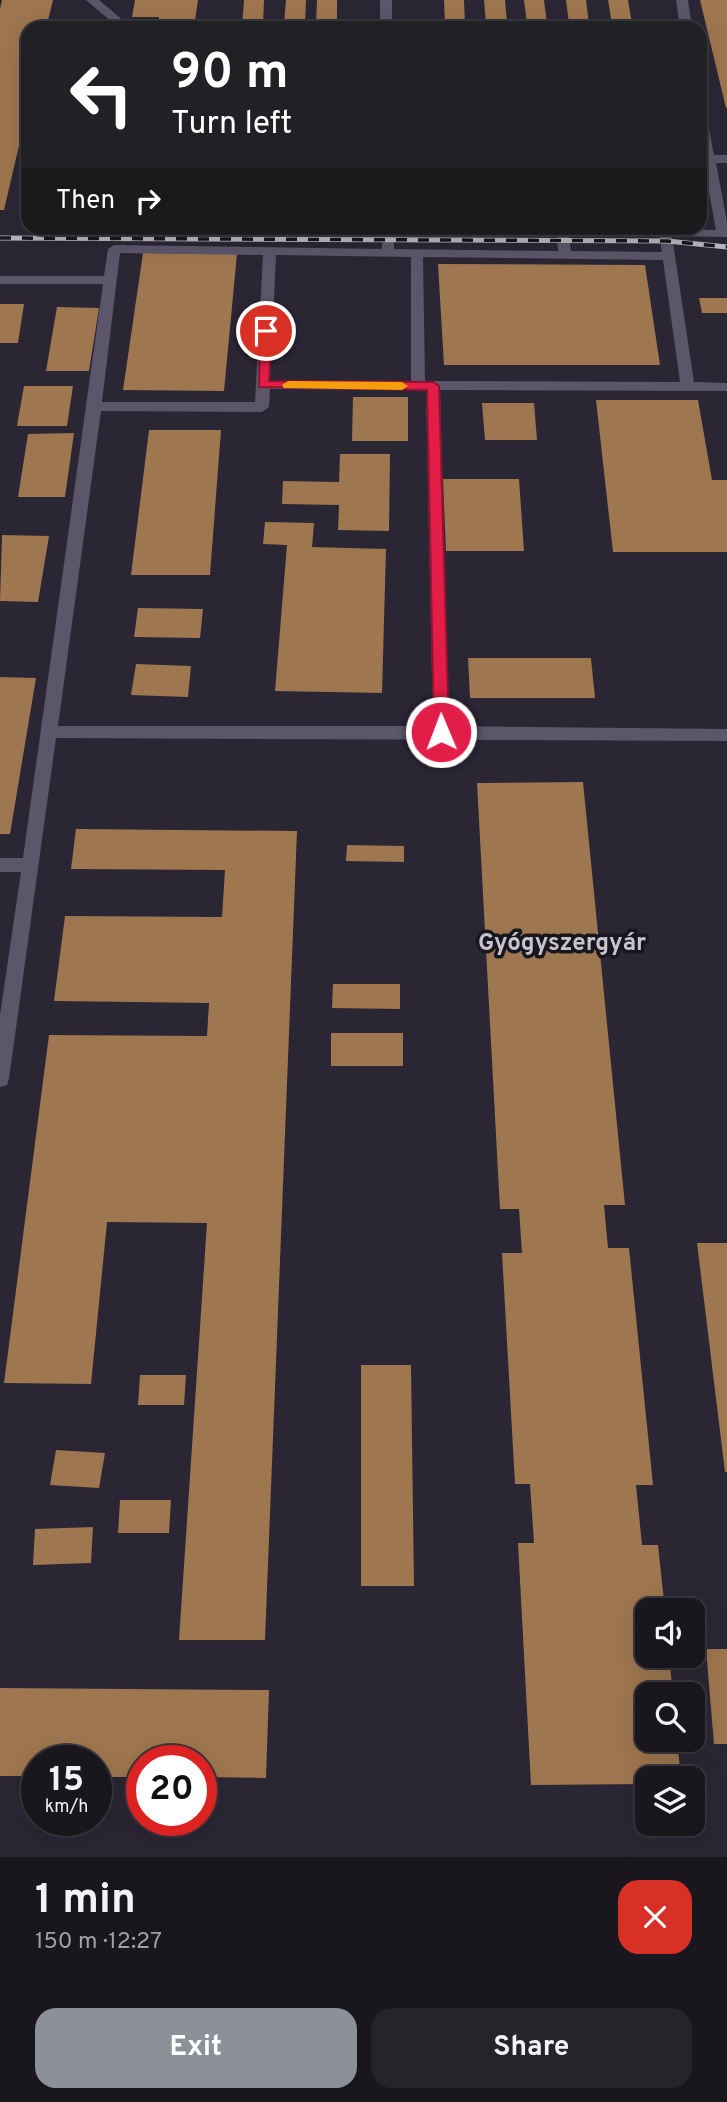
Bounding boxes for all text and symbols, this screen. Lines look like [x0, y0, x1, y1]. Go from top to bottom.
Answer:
text: 90 m [171, 44, 289, 106]
icon: left [56, 49, 147, 140]
text: Turn left [171, 105, 292, 145]
icon: right [129, 182, 167, 220]
text: Then [56, 185, 115, 218]
pin [236, 301, 296, 361]
icon: arrive [247, 312, 285, 350]
position arrow [404, 695, 478, 769]
district label: Gyógyszergyár [478, 929, 646, 959]
map controls [635, 1598, 705, 1836]
button: sound [635, 1598, 705, 1668]
button: search [635, 1682, 705, 1752]
speed limit sign: 20 [126, 1745, 217, 1836]
text: 15 [49, 1759, 84, 1803]
button: layers [635, 1766, 705, 1836]
text: km/h [45, 1796, 88, 1819]
text: 1 min [35, 1875, 136, 1928]
button: close [618, 1880, 692, 1954]
text: 150 m · 12:27 [35, 1928, 162, 1957]
button: Exit [35, 2008, 357, 2088]
button: Share [371, 2008, 692, 2088]

